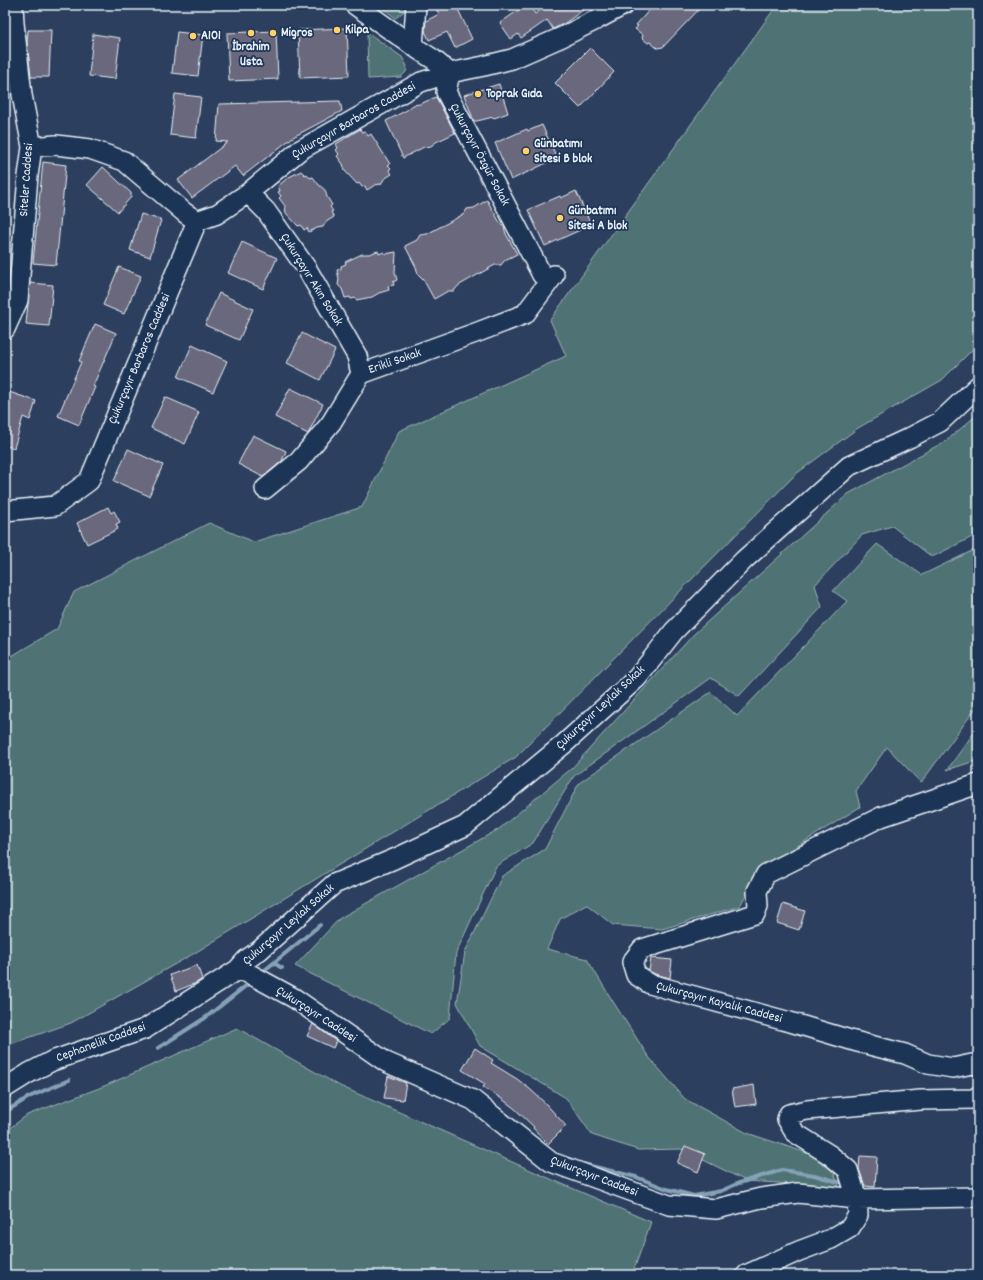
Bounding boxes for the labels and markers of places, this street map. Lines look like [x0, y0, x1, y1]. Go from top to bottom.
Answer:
place label: Kilpa [345, 21, 369, 40]
place label: Migros [281, 24, 313, 43]
marker: Kilpa [332, 25, 342, 35]
place label: A101 [201, 27, 221, 46]
marker: İbrahim Usta [246, 28, 256, 38]
marker: Migros [268, 28, 278, 38]
marker: A101 [188, 31, 198, 41]
place label: İbrahim Usta [232, 38, 270, 72]
place label: Toprak Gıda [486, 85, 543, 104]
marker: Toprak Gıda [473, 89, 483, 99]
place label: Günbatımı Sitesi B blok [534, 135, 593, 169]
marker: Günbatımı Sitesi B blok [521, 146, 531, 156]
place label: Günbatımı Sitesi A blok [568, 202, 628, 236]
marker: Günbatımı Sitesi A blok [555, 213, 565, 223]

